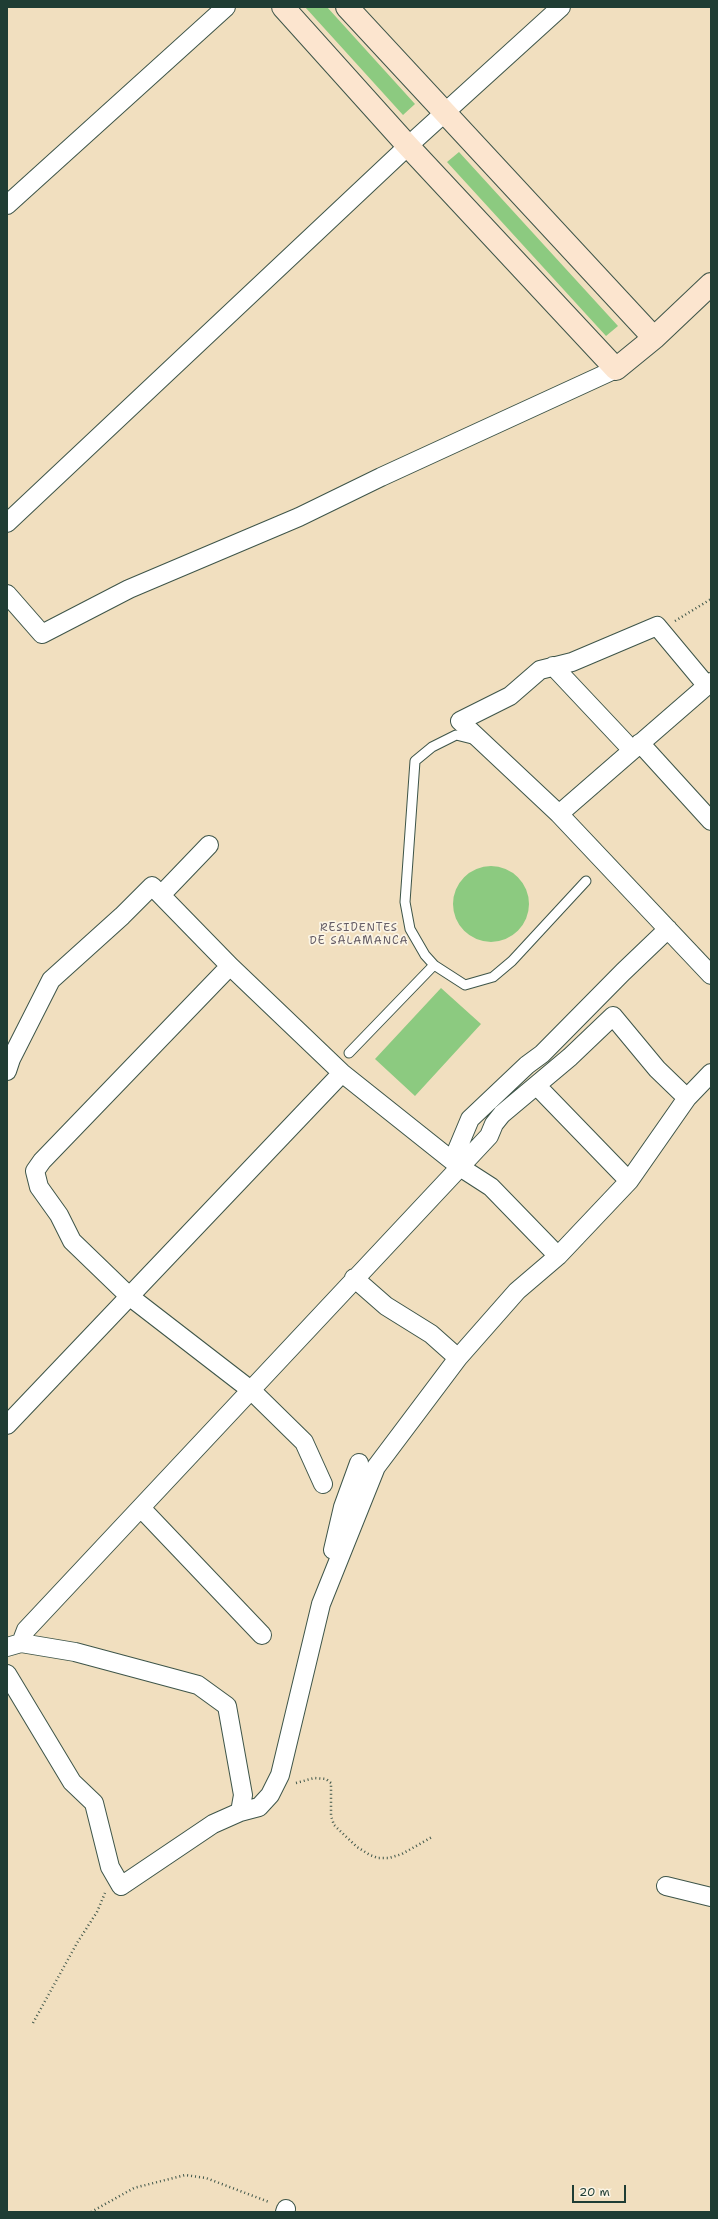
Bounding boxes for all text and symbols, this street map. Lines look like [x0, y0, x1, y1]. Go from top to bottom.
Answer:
district label: RESIDENTES DE SALAMANCA [309, 921, 409, 947]
scale bar [574, 2177, 628, 2203]
text: 20 m [579, 2184, 610, 2200]

